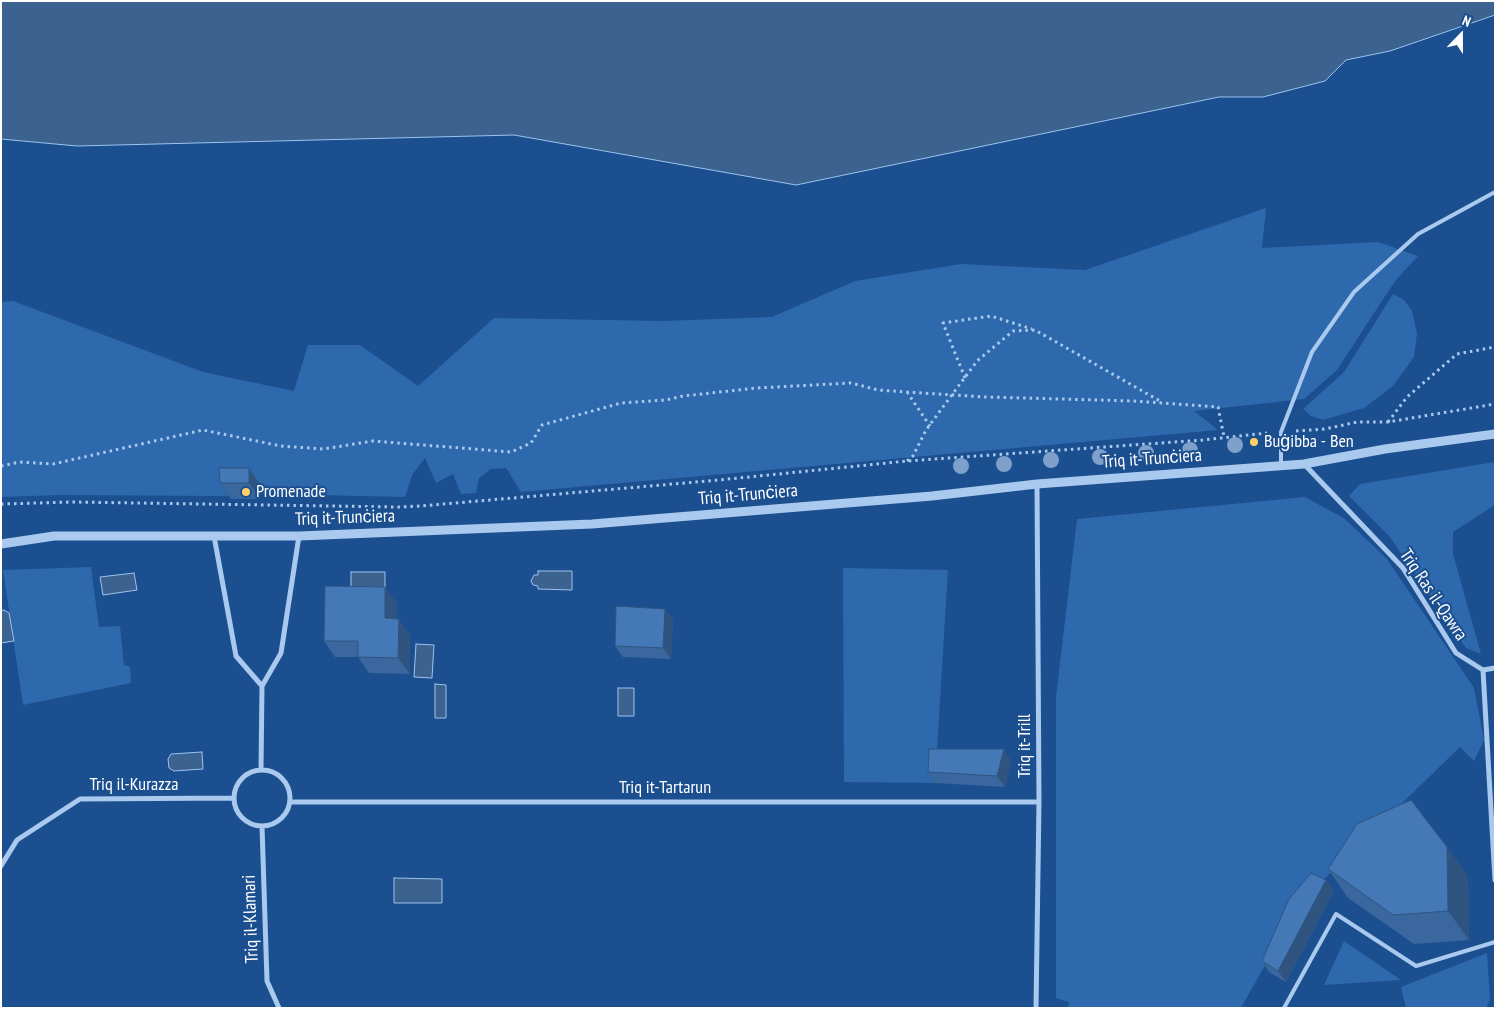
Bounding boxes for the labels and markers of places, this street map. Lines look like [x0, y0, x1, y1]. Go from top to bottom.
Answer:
place label: Buġibba - Ben [1264, 431, 1354, 453]
marker: Buġibba - Ben [1248, 436, 1260, 448]
place label: Promenade [256, 481, 326, 503]
marker: Promenade [240, 486, 252, 498]

